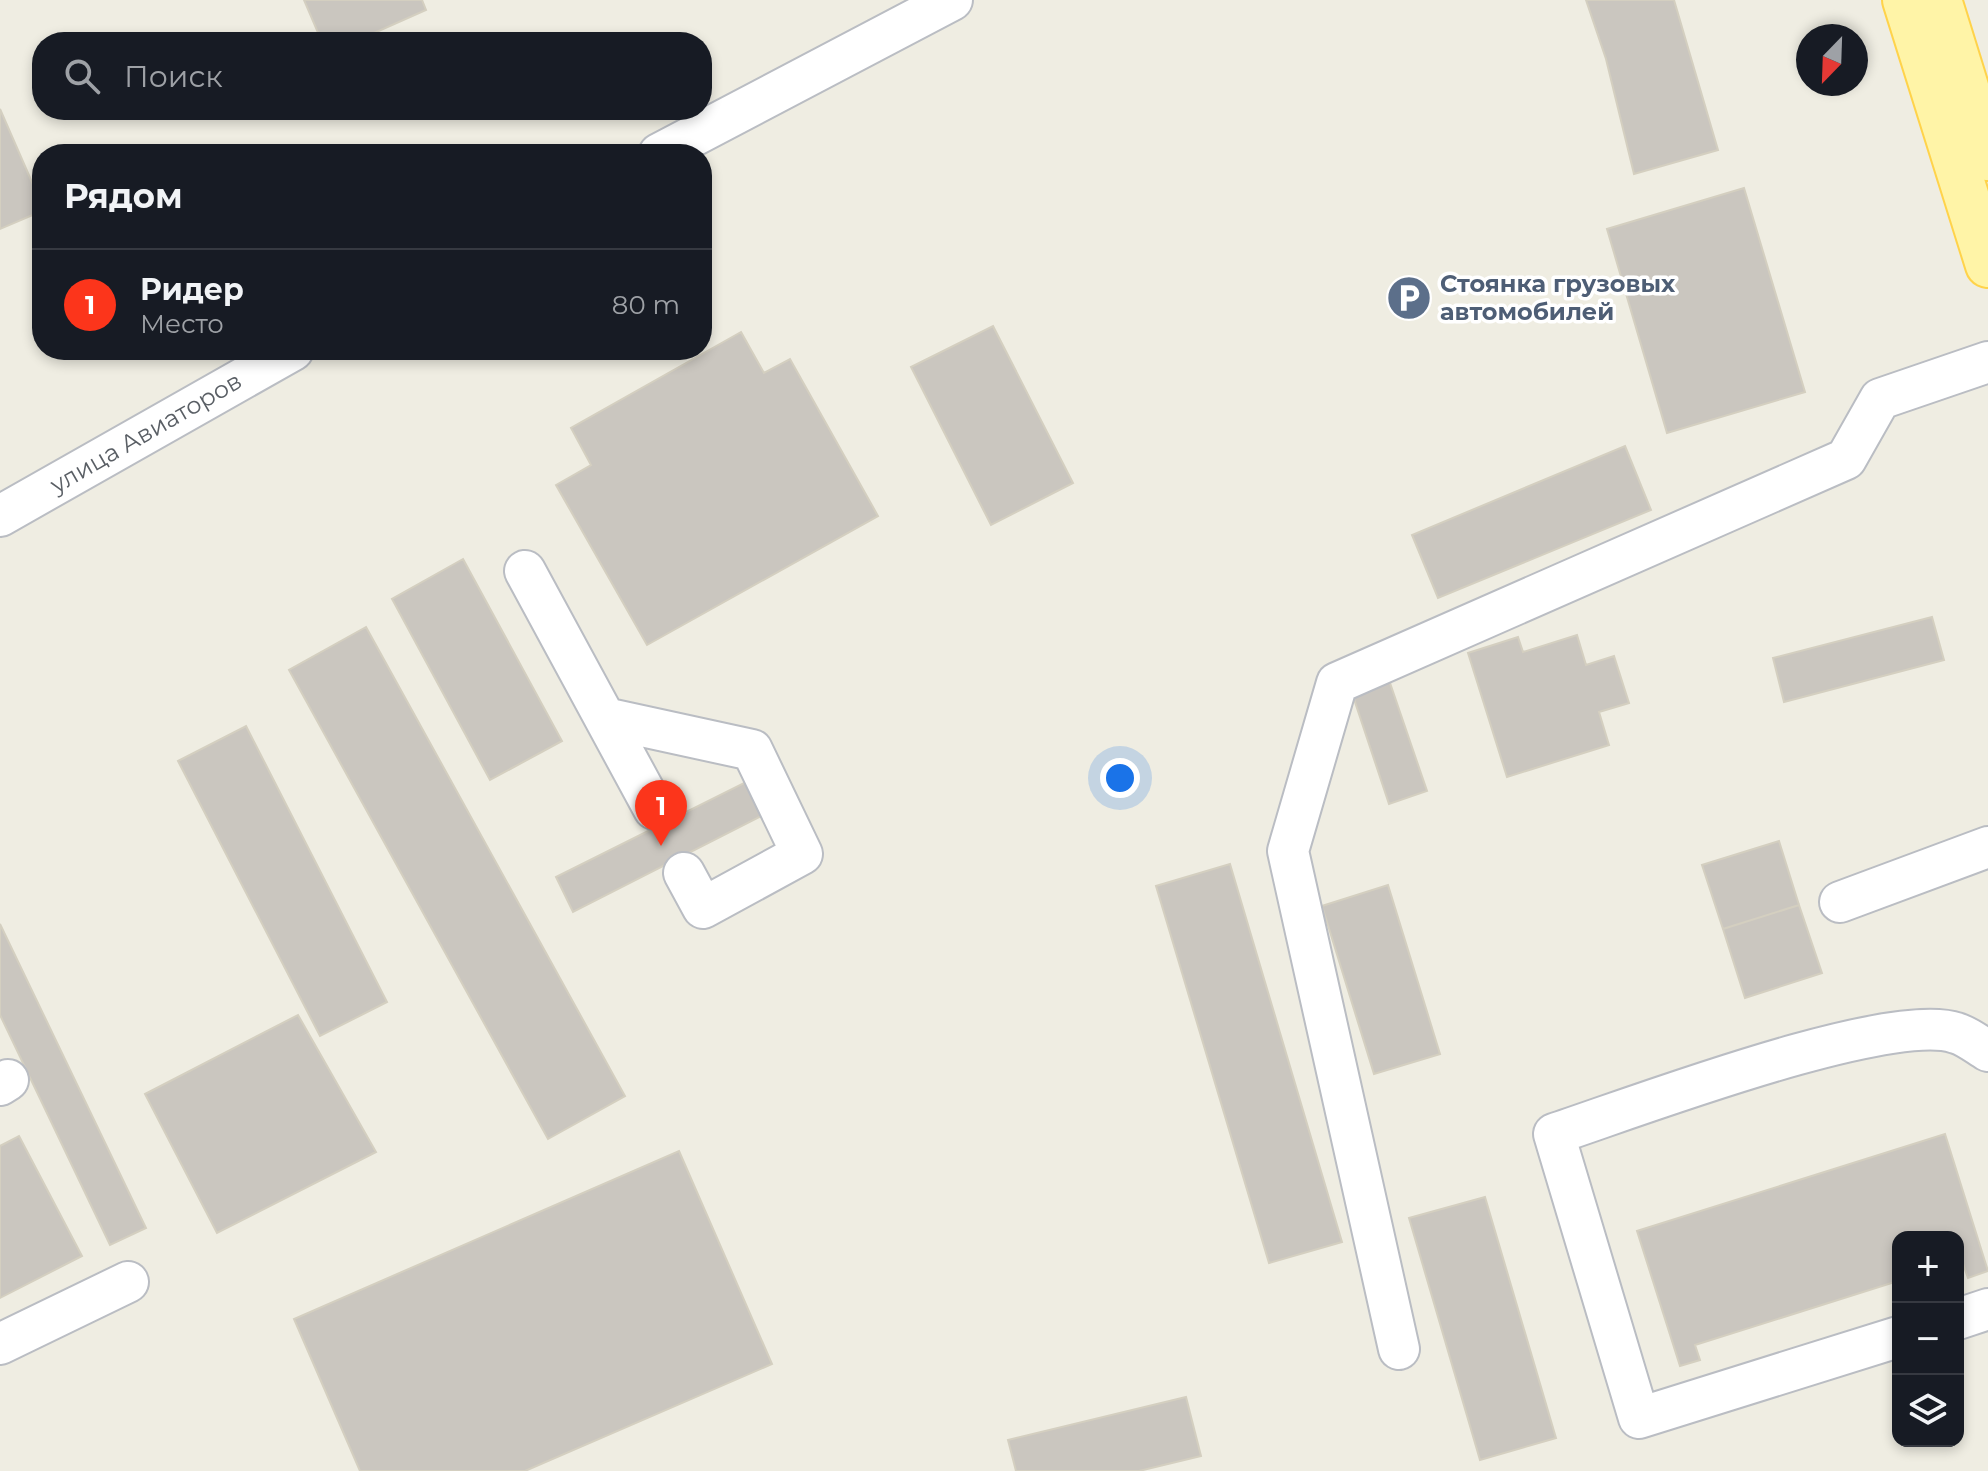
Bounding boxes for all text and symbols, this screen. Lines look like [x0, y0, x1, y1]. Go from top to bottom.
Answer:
north arrow [1796, 24, 1868, 96]
search box [32, 32, 712, 120]
icon: search [60, 54, 104, 98]
text: Поиск [124, 58, 223, 95]
text: Рядом [64, 175, 183, 217]
place label: Стоянка грузовых автомобилей [1440, 269, 1676, 326]
text: Ридер [140, 271, 244, 308]
parking icon: Стоянка грузовых автомобилей [1385, 274, 1433, 322]
text: 1 [85, 289, 95, 321]
text: 80 m [612, 289, 680, 321]
text: Место [140, 308, 224, 340]
street label: улица Авиаторов [44, 366, 247, 500]
your location [1100, 758, 1140, 798]
pin: 1 [635, 780, 687, 846]
map controls [1892, 1231, 1964, 1447]
button: + [1892, 1231, 1964, 1303]
button: − [1892, 1303, 1964, 1375]
button: layers [1892, 1375, 1964, 1447]

